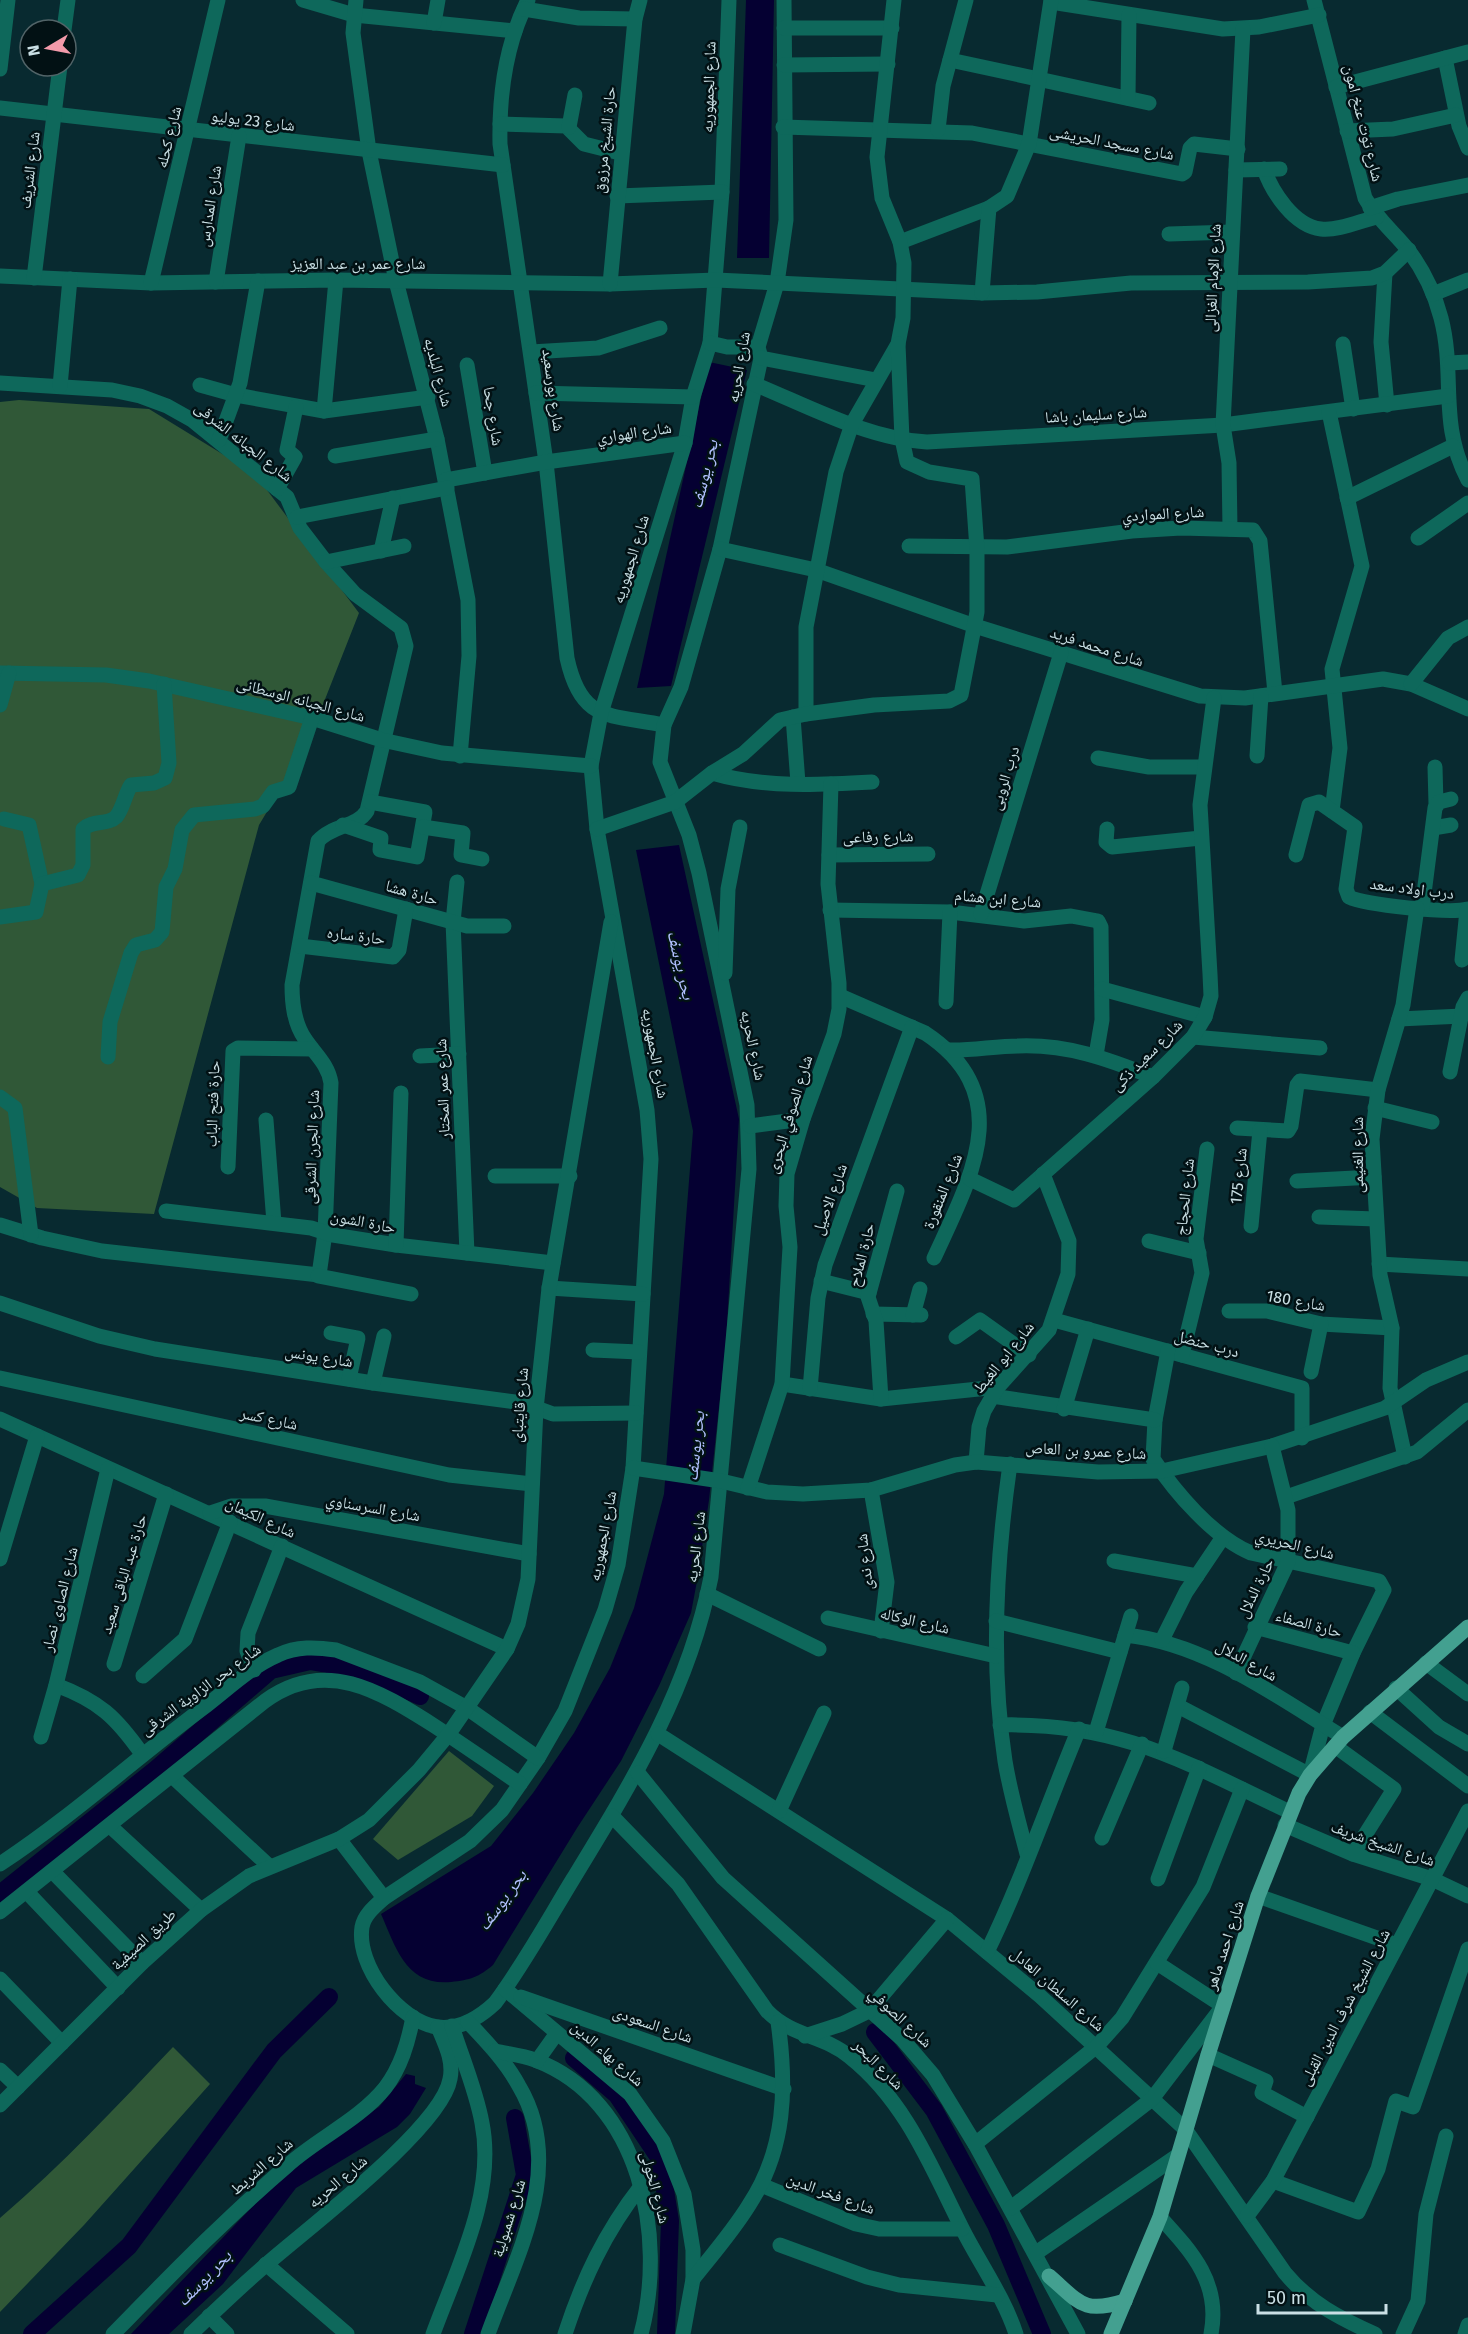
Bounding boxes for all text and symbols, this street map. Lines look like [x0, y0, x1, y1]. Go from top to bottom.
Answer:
north arrow [18, 18, 78, 78]
street label: شارع الجمهوريه [697, 41, 721, 133]
text: N [23, 44, 44, 57]
street label: شارع توت عنخ امون [1339, 63, 1387, 184]
street label: حارة الشيخ مرزوق [589, 86, 621, 195]
street label: شارع كحله [152, 104, 186, 170]
street label: شارع 23 يوليو [210, 106, 296, 136]
street label: شارع مسجد الحريشى [1048, 121, 1176, 165]
street label: شارع الشريف [15, 130, 45, 210]
street label: شارع المدارس [194, 164, 226, 248]
street label: شارع الإمام الغزالى [1200, 223, 1226, 333]
street label: شارع عمر بن عبد العزيز [290, 254, 425, 274]
street label: شارع الحريه [723, 330, 755, 404]
street label: شارع البلديه [419, 335, 457, 409]
street label: شارع بورسعيد [537, 348, 569, 433]
street label: شارع جحا [478, 385, 508, 447]
street label: شارع الجبانه الشرقى [190, 397, 296, 486]
street label: شارع سليمان باشا [1045, 402, 1148, 428]
street label: شارع الهواري [595, 418, 673, 450]
water label: بحر يوسف [685, 436, 723, 511]
street label: شارع المواردي [1121, 502, 1205, 528]
street label: شارع الجمهوريه [608, 513, 654, 606]
street label: شارع محمد فريد [1047, 622, 1146, 671]
street label: شارع الجبانه الوسطانى [234, 673, 367, 727]
street label: درب الروبى [986, 744, 1024, 813]
street label: شارع رفاعى [843, 826, 914, 848]
street label: درب اولاد سعد [1369, 874, 1455, 903]
street label: حارة هشا [383, 876, 440, 909]
street label: شارع ابن هشام [954, 885, 1042, 913]
street label: حارة ساره [326, 923, 386, 948]
water label: بحر يوسف [662, 928, 700, 1003]
street label: شارع الجمهوريه [637, 1006, 673, 1100]
street label: شارع الحريه [736, 1008, 770, 1082]
street label: شارع سعيد ذكى [1107, 1016, 1187, 1096]
street label: شارع عمر المختار [431, 1038, 455, 1141]
street label: شارع الصوفي البحرى [762, 1053, 819, 1176]
street label: حارة فتح الباب [201, 1060, 225, 1148]
street label: شارع الجرن الشرقى [300, 1089, 324, 1205]
street label: شارع الغنيمى [1348, 1117, 1368, 1193]
street label: شارع 175 [1226, 1147, 1252, 1205]
street label: شارع المنقورة [919, 1151, 967, 1232]
street label: شارع الحجاج [1171, 1158, 1199, 1237]
street label: شارع الاصيل [808, 1161, 852, 1238]
street label: حارة الشون [329, 1206, 397, 1238]
street label: حارة الملاح [844, 1221, 880, 1289]
street label: شارع 180 [1265, 1286, 1327, 1316]
street label: شارع ابو الغيط [969, 1318, 1039, 1398]
street label: درب حنضل [1172, 1326, 1241, 1362]
street label: شارع يونس [284, 1342, 354, 1372]
street label: شارع قايتباى [507, 1367, 533, 1443]
street label: شارع كسر [237, 1403, 299, 1435]
water label: بحر يوسف [680, 1409, 710, 1482]
street label: شارع عمرو بن العاص [1025, 1438, 1147, 1464]
street label: شارع الجمهوريه [584, 1489, 622, 1583]
street label: شارع السرسناوي [324, 1490, 422, 1528]
street label: شارع الكيمان [222, 1493, 299, 1543]
street label: شارع الحريه [682, 1510, 710, 1584]
street label: حارة عبد الباقى سعيد [96, 1512, 152, 1637]
street label: شارع الحريري [1253, 1525, 1336, 1566]
street label: شارع ندى [852, 1533, 878, 1591]
street label: شارع الصاوى نصار [37, 1545, 83, 1655]
street label: حارة الدلال [1233, 1555, 1279, 1621]
street label: شارع الوكاله [878, 1603, 951, 1639]
street label: حارة الصفاء [1274, 1605, 1344, 1641]
street label: شارع الدلال [1212, 1636, 1281, 1686]
street label: شارع بحر الزاوية الشرقى [136, 1639, 265, 1740]
street label: شارع الشيخ شريف [1328, 1817, 1437, 1871]
water label: بحر يوسف [473, 1864, 532, 1935]
street label: شارع احمد ماهر [1201, 1898, 1249, 1994]
street label: طريق الصيفية [107, 1905, 180, 1975]
street label: شارع الشيخ شرف الدين القبلى [1295, 1926, 1395, 2089]
street label: شارع السلطان العادل [1006, 1943, 1108, 2036]
street label: شارع الصوفي [863, 1983, 936, 2054]
street label: شارع السعودى [610, 2002, 695, 2048]
street label: شارع بهاء الدين [567, 2017, 648, 2091]
street label: شارع البحر [848, 2034, 908, 2094]
street label: شارع الشريط [226, 2134, 297, 2200]
street label: شارع الخولى [636, 2149, 674, 2226]
street label: شارع الحريه [304, 2151, 372, 2212]
street label: شارع فخر الدين [784, 2169, 877, 2219]
street label: شارع شمبولية [488, 2177, 530, 2260]
water label: بحر يوسف [172, 2244, 237, 2311]
scale bar [1258, 2277, 1386, 2315]
text: 50 m [1267, 2287, 1306, 2309]

